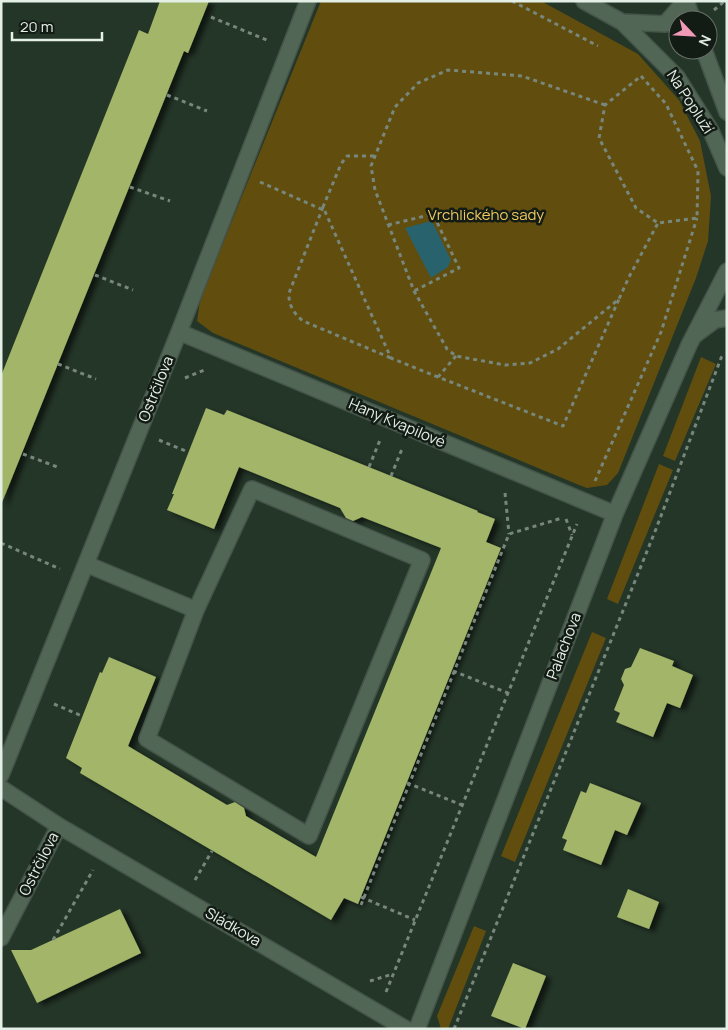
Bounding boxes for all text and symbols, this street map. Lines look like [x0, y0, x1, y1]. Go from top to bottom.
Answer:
scale bar [12, 10, 102, 42]
north arrow [668, 10, 718, 60]
text: 20 m [20, 16, 53, 37]
text: N [694, 32, 716, 49]
street label: Na Popluží [662, 66, 719, 138]
park label: Vrchlického sady [428, 204, 544, 225]
street label: Ostrčilova [133, 353, 178, 425]
street label: Hany Kvapilové [346, 393, 449, 452]
street label: Palachova [541, 609, 586, 682]
street label: Ostrčilova [14, 828, 64, 899]
street label: Sládkova [201, 902, 265, 951]

